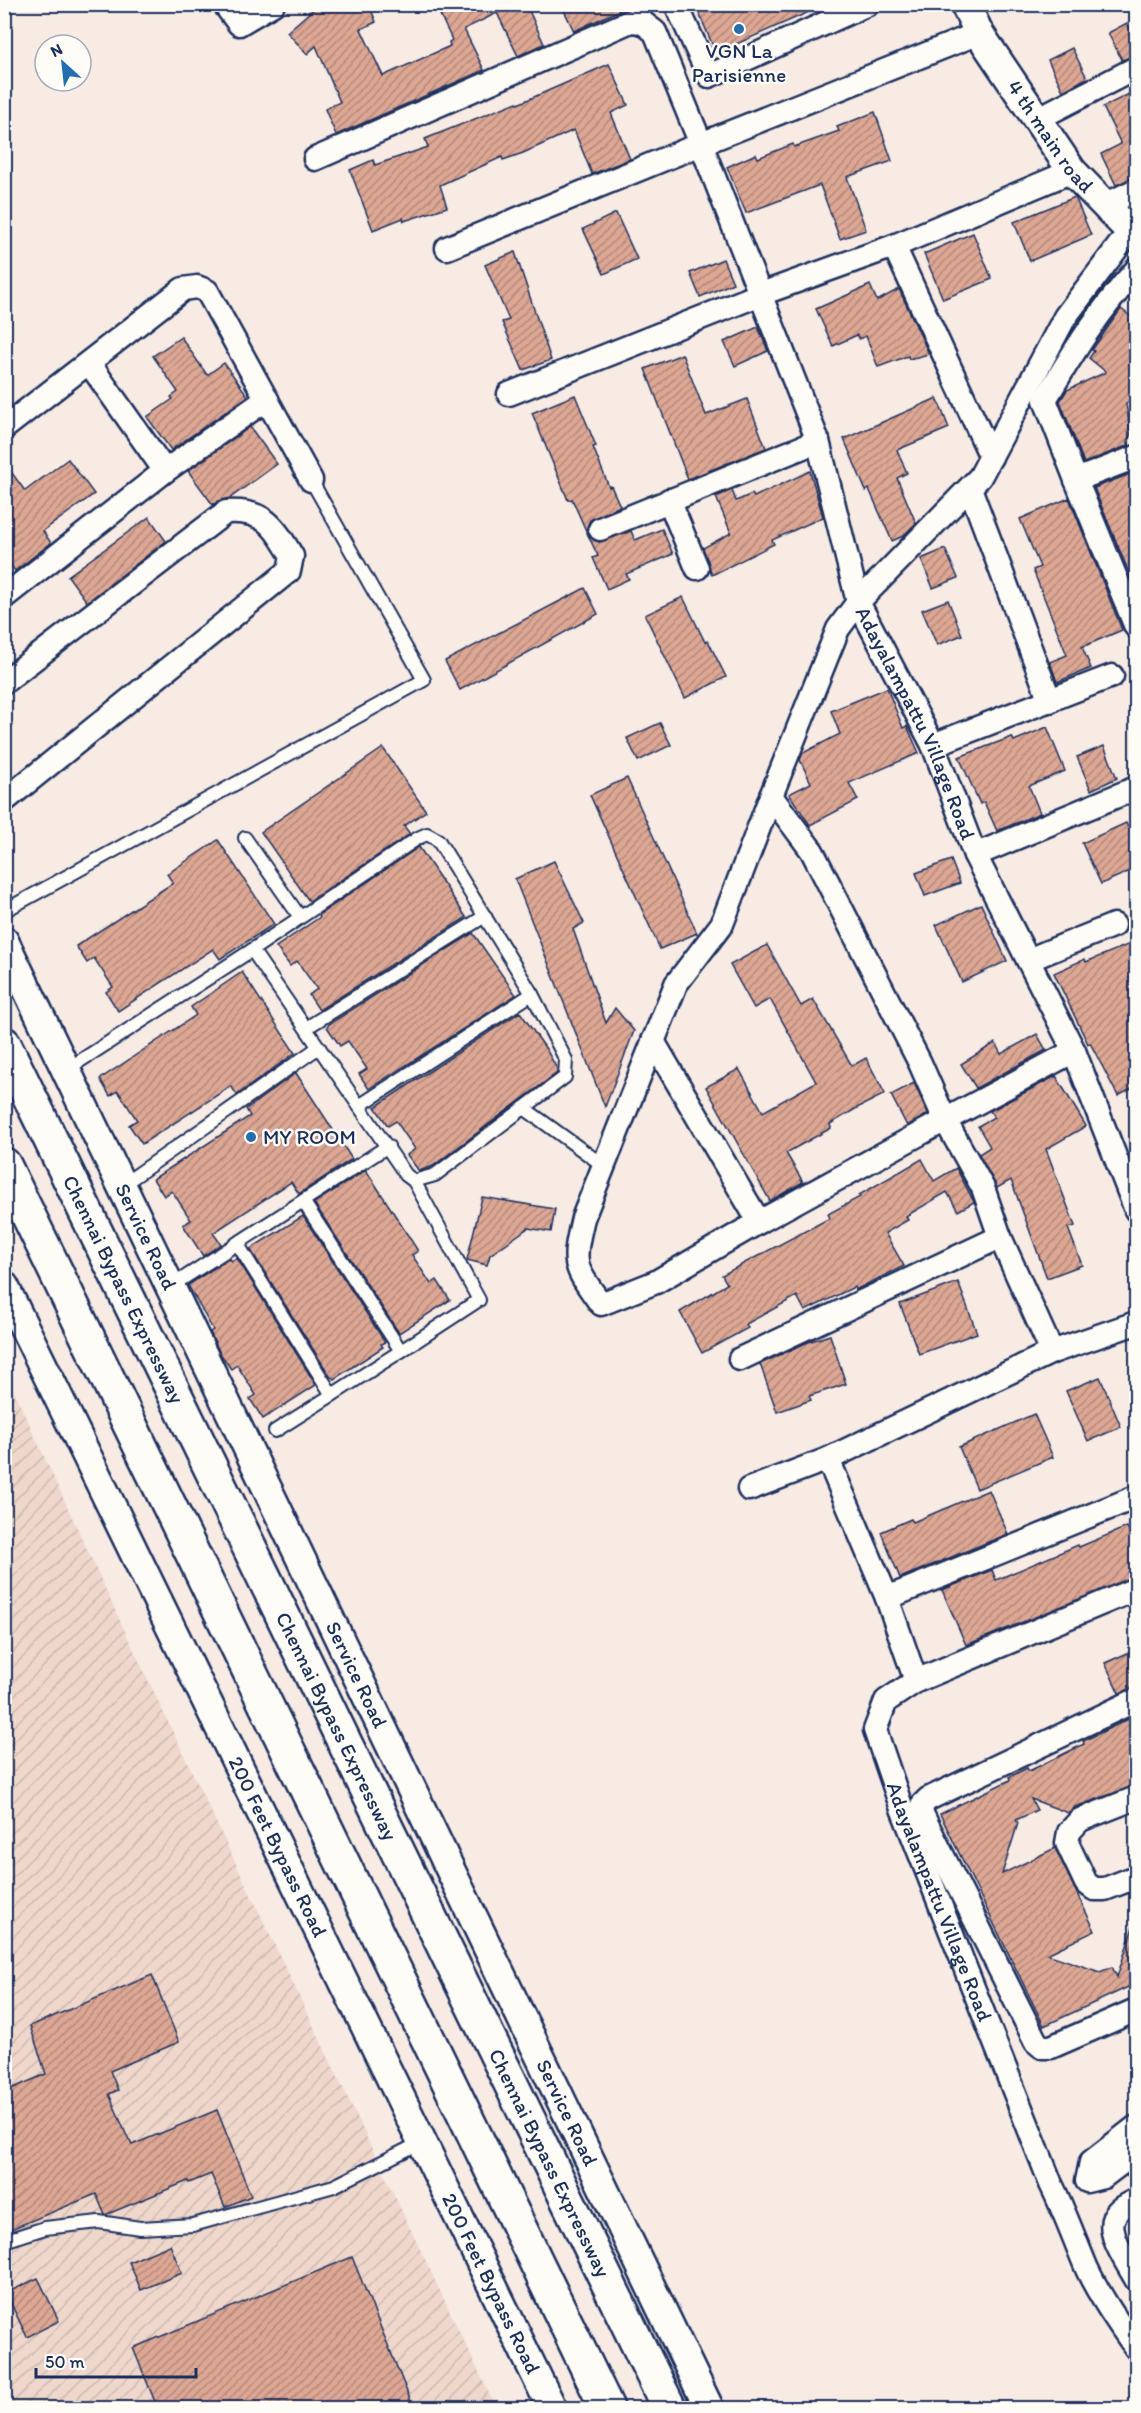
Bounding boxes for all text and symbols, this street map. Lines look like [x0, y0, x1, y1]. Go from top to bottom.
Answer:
marker: VGN La Parisienne [732, 22, 746, 36]
north arrow [33, 33, 93, 93]
place label: VGN La Parisienne [692, 38, 786, 87]
text: N [47, 39, 66, 61]
street label: 4 th main road [1002, 75, 1100, 198]
street label: Adayalampattu Village Road [851, 602, 981, 844]
place label: MY ROOM [263, 1124, 356, 1149]
marker: MY ROOM [244, 1130, 258, 1144]
street label: Chennai Bypass Expressway [58, 1171, 190, 1408]
street label: Service Road [110, 1179, 183, 1294]
street label: Chennai Bypass Expressway [271, 1608, 403, 1844]
street label: Service Road [321, 1617, 393, 1732]
street label: 200 Feet Bypass Road [224, 1752, 333, 1941]
street label: Adayalampattu Village Road [882, 1779, 998, 2025]
street label: Chennai Bypass Expressway [484, 2045, 616, 2281]
street label: Service Road [531, 2055, 604, 2170]
street label: 200 Feet Bypass Road [437, 2189, 547, 2378]
scale bar [36, 2341, 196, 2379]
text: 50 m [45, 2351, 85, 2373]

